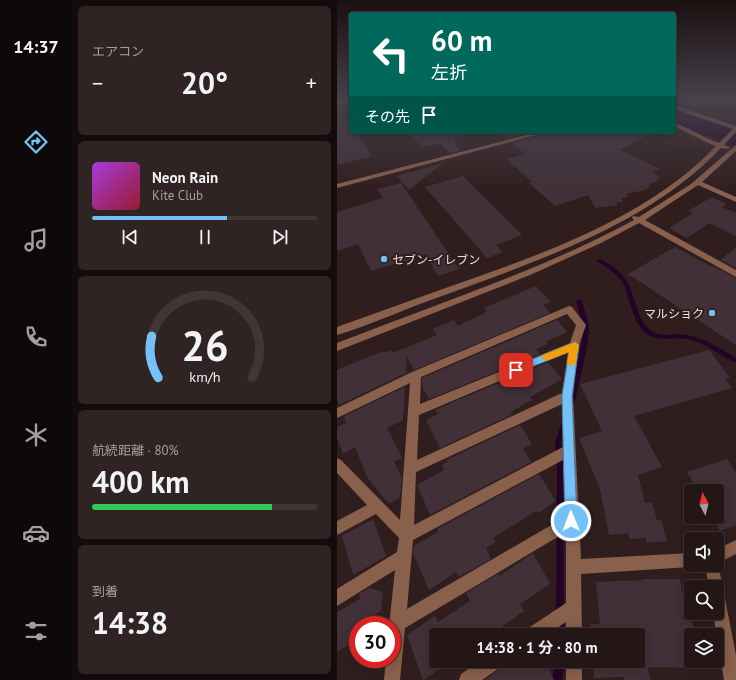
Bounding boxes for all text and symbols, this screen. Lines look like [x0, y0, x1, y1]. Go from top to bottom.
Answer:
text: 60 m [431, 22, 492, 59]
icon: left [365, 28, 417, 80]
text: 14:37 [13, 35, 59, 58]
text: エアコン [92, 43, 144, 60]
text: 左折 [431, 61, 467, 84]
text: 20° [181, 63, 228, 102]
text: − [92, 69, 103, 97]
text: + [306, 69, 317, 97]
icon: arrive [418, 104, 440, 126]
text: その先 [365, 107, 410, 126]
icon: directions [22, 128, 50, 156]
text: Neon Rain [152, 168, 218, 187]
text: Kite Club [152, 187, 203, 204]
icon: music [22, 226, 50, 254]
icon: previous [119, 226, 141, 248]
icon: pause [194, 226, 216, 248]
icon: next [269, 226, 291, 248]
place label: セブン-イレブン [392, 252, 480, 267]
marker: セブン-イレブン [379, 254, 389, 264]
place label: マルショク [644, 306, 704, 321]
marker: マルショク [707, 308, 717, 318]
text: 26 [181, 319, 228, 372]
icon: phone [22, 323, 50, 351]
pin [499, 353, 533, 387]
icon: arrive [505, 359, 527, 381]
text: km/h [189, 367, 220, 386]
icon: climate [22, 421, 50, 449]
text: 航続距離 · 80% [92, 442, 179, 459]
text: 400 km [92, 462, 190, 501]
north arrow [684, 484, 724, 524]
map controls [684, 484, 724, 668]
position arrow [550, 500, 592, 542]
icon: car [22, 519, 50, 547]
button: sound [684, 532, 724, 572]
button: search [684, 580, 724, 620]
text: 到着 [92, 583, 118, 600]
text: 14:38 [92, 603, 168, 642]
speed limit sign: 30 [349, 616, 401, 668]
icon: filters [22, 617, 50, 645]
button: layers [684, 628, 724, 668]
text: 14:38 · 1 分 · 80 m [476, 638, 598, 657]

